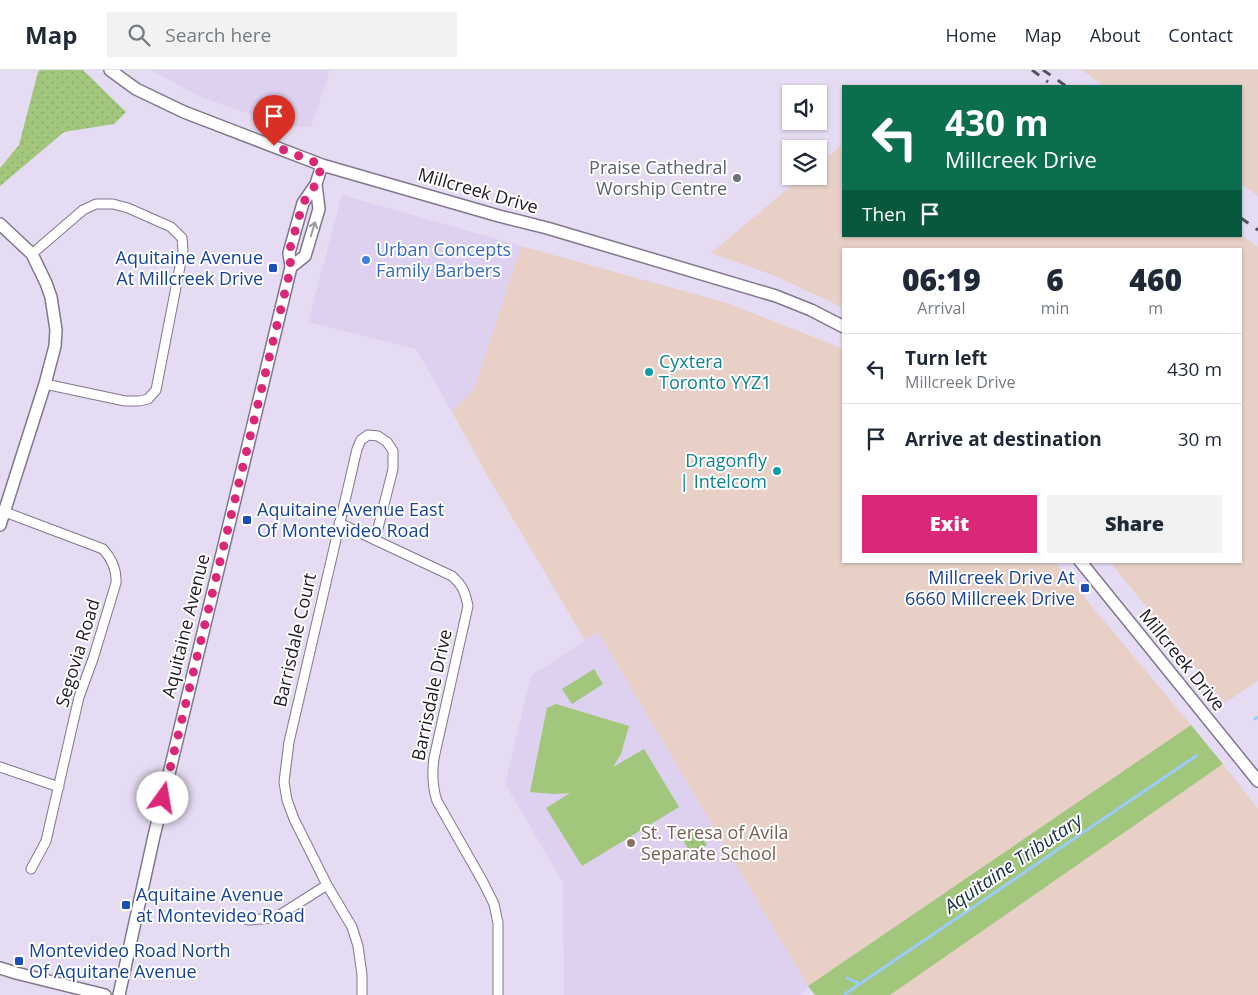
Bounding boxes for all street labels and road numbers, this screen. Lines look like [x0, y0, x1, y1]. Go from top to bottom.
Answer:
street label: Millcreek Drive [415, 161, 541, 219]
street label: Aquitaine Avenue [156, 551, 215, 700]
street label: Barrisdale Court [267, 570, 321, 709]
street label: Segovia Road [49, 596, 105, 710]
street label: Millcreek Drive [1134, 604, 1231, 715]
street label: Barrisdale Drive [405, 627, 457, 763]

